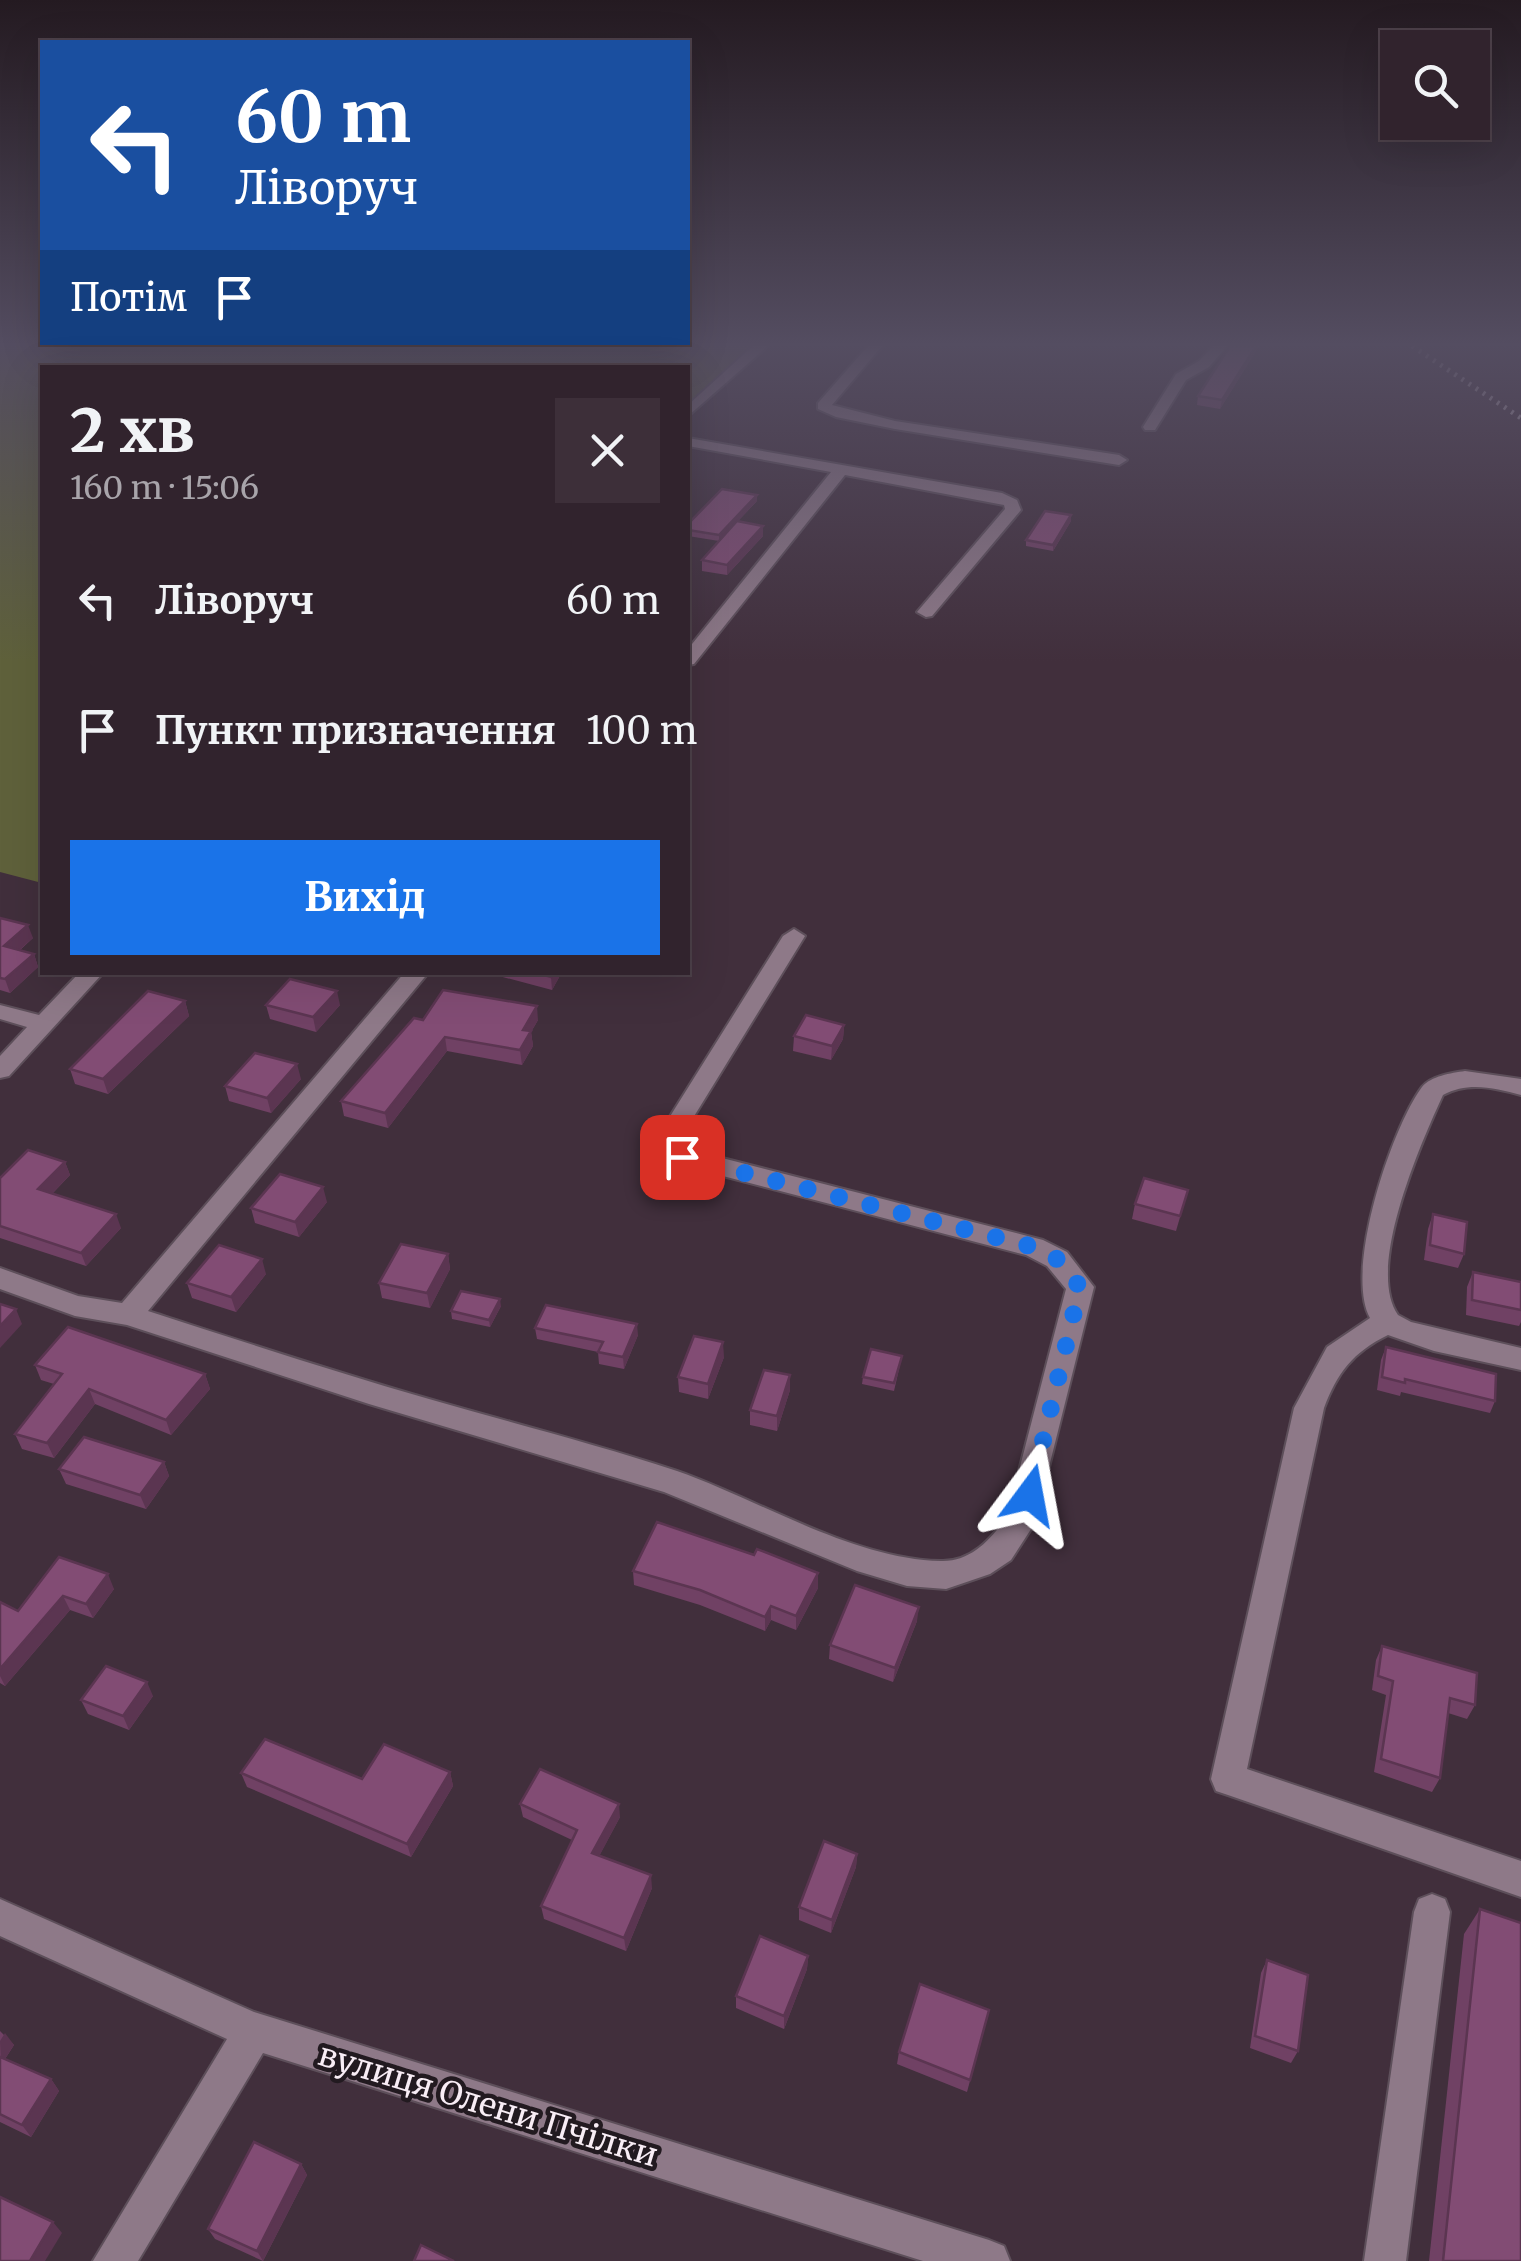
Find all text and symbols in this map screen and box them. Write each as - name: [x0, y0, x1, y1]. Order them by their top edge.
- map controls: [1380, 30, 1490, 140]
- button: search: [1380, 30, 1490, 140]
- text: 60 m: [235, 73, 411, 161]
- icon: left: [70, 80, 200, 210]
- text: Ліворуч: [235, 160, 418, 216]
- icon: arrive: [207, 270, 262, 325]
- text: Потім: [70, 274, 187, 321]
- text: 2 хв: [70, 393, 195, 468]
- button: close: [555, 398, 660, 503]
- text: 160 m · 15:06: [70, 468, 259, 508]
- icon: left: [70, 573, 125, 628]
- text: Ліворуч: [155, 577, 314, 624]
- text: 60 m: [566, 577, 660, 624]
- icon: arrive: [70, 703, 125, 758]
- text: Пункт призначення: [155, 707, 556, 754]
- text: 100 m: [586, 707, 698, 754]
- button: Вихід: [70, 840, 660, 955]
- pin: [640, 1115, 725, 1200]
- icon: arrive: [655, 1130, 710, 1185]
- position arrow: [978, 1443, 1082, 1547]
- street label: вулиця Олени Пчілки: [314, 2034, 662, 2176]

